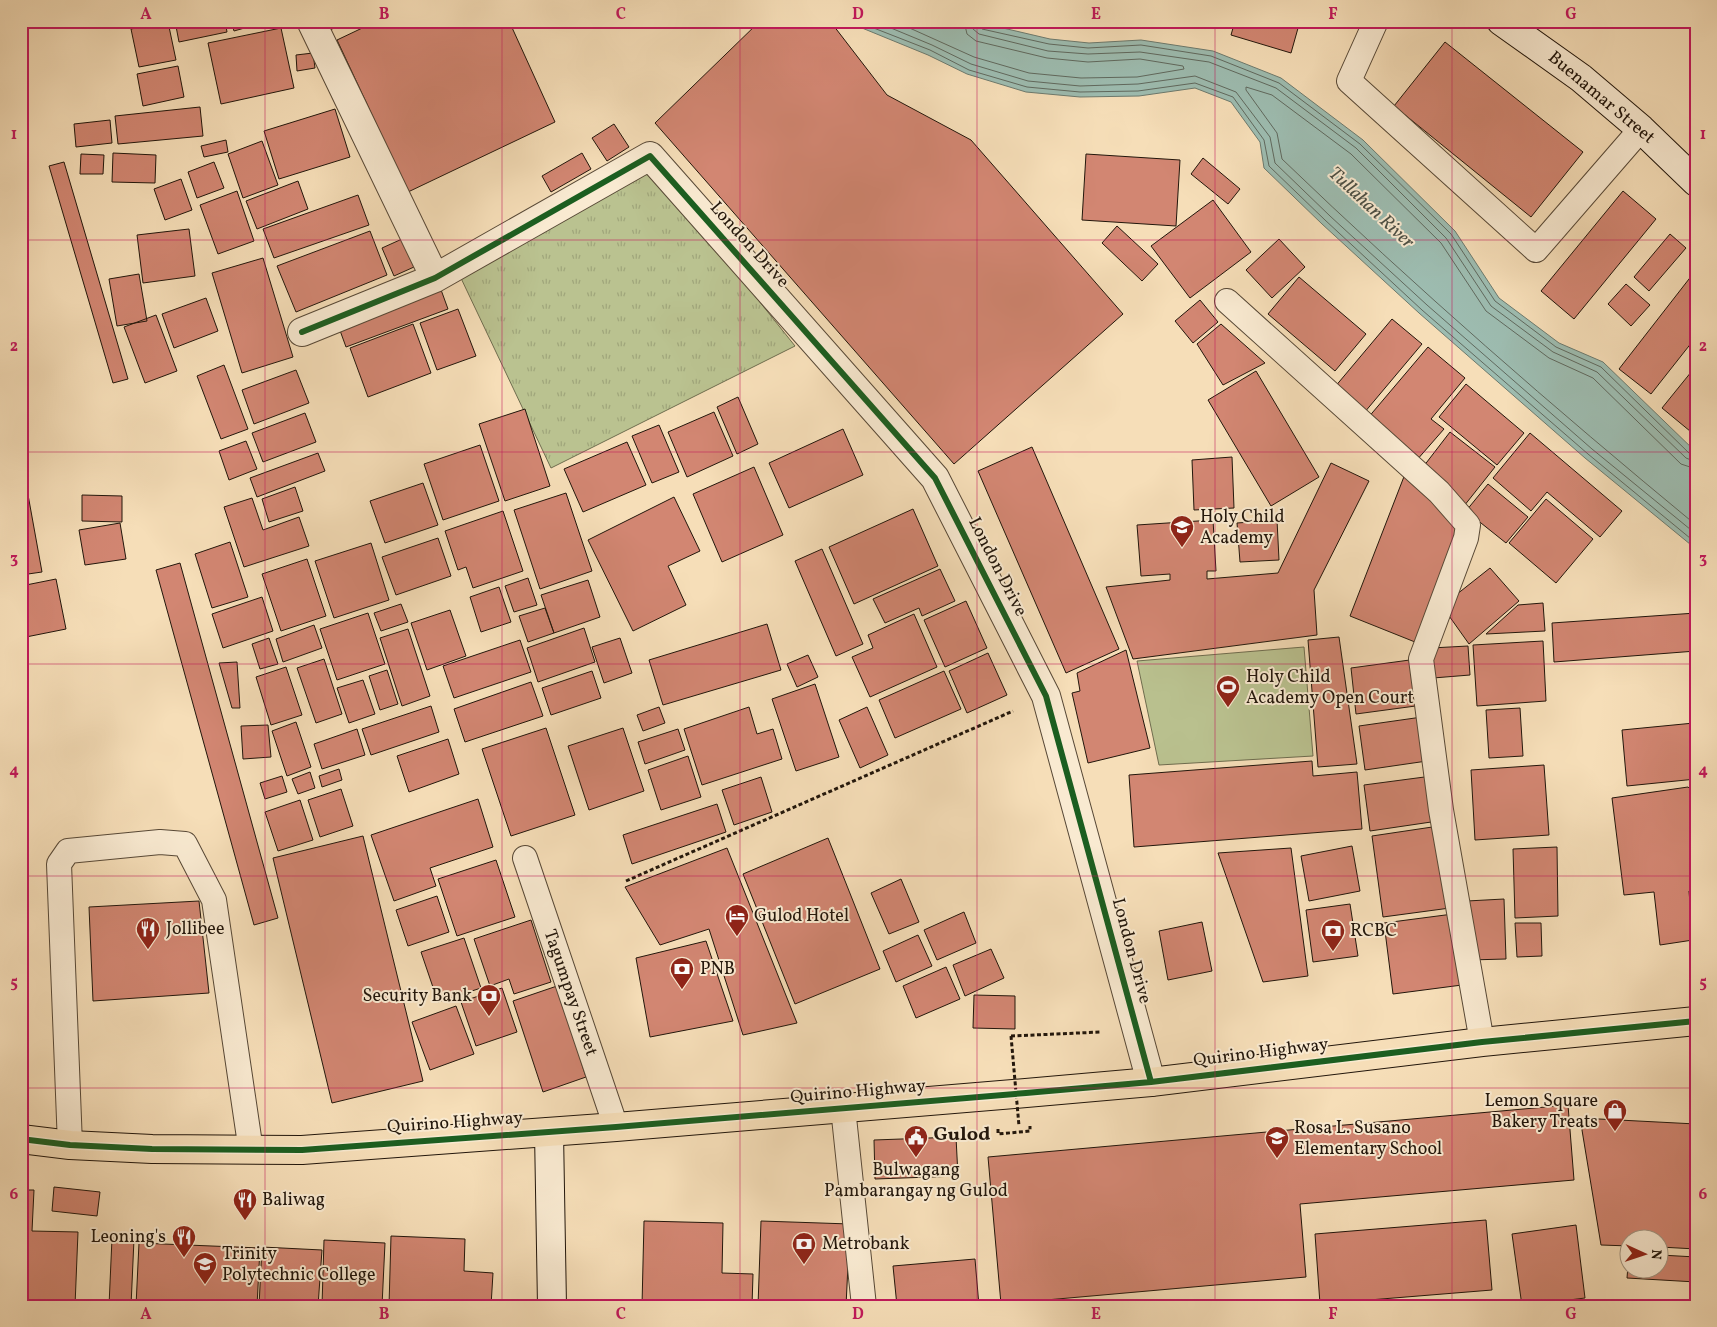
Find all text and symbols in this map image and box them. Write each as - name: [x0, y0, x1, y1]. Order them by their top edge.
- text: A: [140, 4, 152, 26]
- text: B: [379, 4, 390, 26]
- text: C: [616, 4, 626, 26]
- text: D: [852, 4, 864, 26]
- text: E: [1091, 4, 1101, 26]
- text: F: [1328, 4, 1338, 26]
- text: G: [1565, 4, 1577, 26]
- street label: Buenamar Street: [1542, 46, 1660, 150]
- text: 1: [11, 124, 17, 146]
- text: 1: [1700, 124, 1706, 146]
- water label: Tullahan River: [1322, 161, 1420, 255]
- street label: London Drive: [703, 196, 795, 294]
- text: 2: [10, 336, 18, 358]
- text: 2: [1699, 336, 1707, 358]
- place label: Holy Child Academy: [1200, 505, 1285, 551]
- street label: London Drive: [961, 513, 1033, 621]
- school or university icon: Holy Child Academy: [1169, 514, 1195, 548]
- text: 3: [10, 548, 18, 570]
- text: 3: [1699, 548, 1707, 570]
- place label: Holy Child Academy Open Court: [1246, 665, 1414, 711]
- sports icon: Holy Child Academy Open Court: [1215, 674, 1241, 708]
- text: 4: [9, 760, 19, 782]
- text: 4: [1698, 760, 1708, 782]
- street label: London Drive: [1105, 895, 1157, 1007]
- hotel icon: Gulod Hotel: [724, 903, 750, 937]
- place label: Gulod Hotel: [754, 904, 849, 929]
- restaurant icon: Jollibee: [135, 916, 161, 950]
- place label: Jollibee: [166, 917, 224, 942]
- bank icon: RCBC: [1320, 918, 1346, 952]
- place label: RCBC: [1350, 919, 1397, 944]
- street label: Tagumpay Street: [537, 926, 603, 1060]
- bank icon: PNB: [669, 956, 695, 990]
- place label: PNB: [700, 957, 735, 982]
- text: 5: [10, 972, 18, 994]
- text: 5: [1699, 972, 1707, 994]
- bank icon: Security Bank: [476, 983, 502, 1017]
- place label: Security Bank: [363, 984, 472, 1009]
- street label: Quirino Highway: [1192, 1032, 1330, 1074]
- street label: Quirino Highway: [789, 1074, 927, 1110]
- place label: Lemon Square Bakery Treats: [1485, 1089, 1598, 1135]
- shop icon: Lemon Square Bakery Treats: [1602, 1098, 1628, 1132]
- street label: Quirino Highway: [386, 1106, 524, 1140]
- place label: Rosa L. Susano Elementary School: [1294, 1116, 1442, 1162]
- district label: Gulod: [934, 1121, 990, 1149]
- public building icon: Bulwagang Pambarangay ng Gulod: [903, 1124, 929, 1158]
- school or university icon: Rosa L. Susano Elementary School: [1264, 1125, 1290, 1159]
- place label: Bulwagang Pambarangay ng Gulod: [824, 1158, 1008, 1204]
- text: 6: [10, 1184, 19, 1206]
- text: 6: [1699, 1184, 1708, 1206]
- restaurant icon: Baliwag: [232, 1187, 258, 1221]
- place label: Baliwag: [262, 1188, 325, 1213]
- restaurant icon: Leoning's: [171, 1224, 197, 1258]
- place label: Leoning's: [90, 1225, 166, 1250]
- north arrow: [1620, 1230, 1670, 1280]
- bank icon: Metrobank: [791, 1231, 817, 1265]
- place label: Metrobank: [822, 1232, 910, 1257]
- place label: Trinity Polytechnic College: [222, 1242, 376, 1288]
- text: N: [1646, 1249, 1665, 1260]
- school or university icon: Trinity Polytechnic College: [192, 1251, 218, 1285]
- text: A: [140, 1304, 152, 1326]
- text: B: [379, 1304, 390, 1326]
- text: C: [616, 1304, 626, 1326]
- text: D: [852, 1304, 864, 1326]
- text: E: [1091, 1304, 1101, 1326]
- text: F: [1328, 1304, 1338, 1326]
- text: G: [1565, 1304, 1577, 1326]

